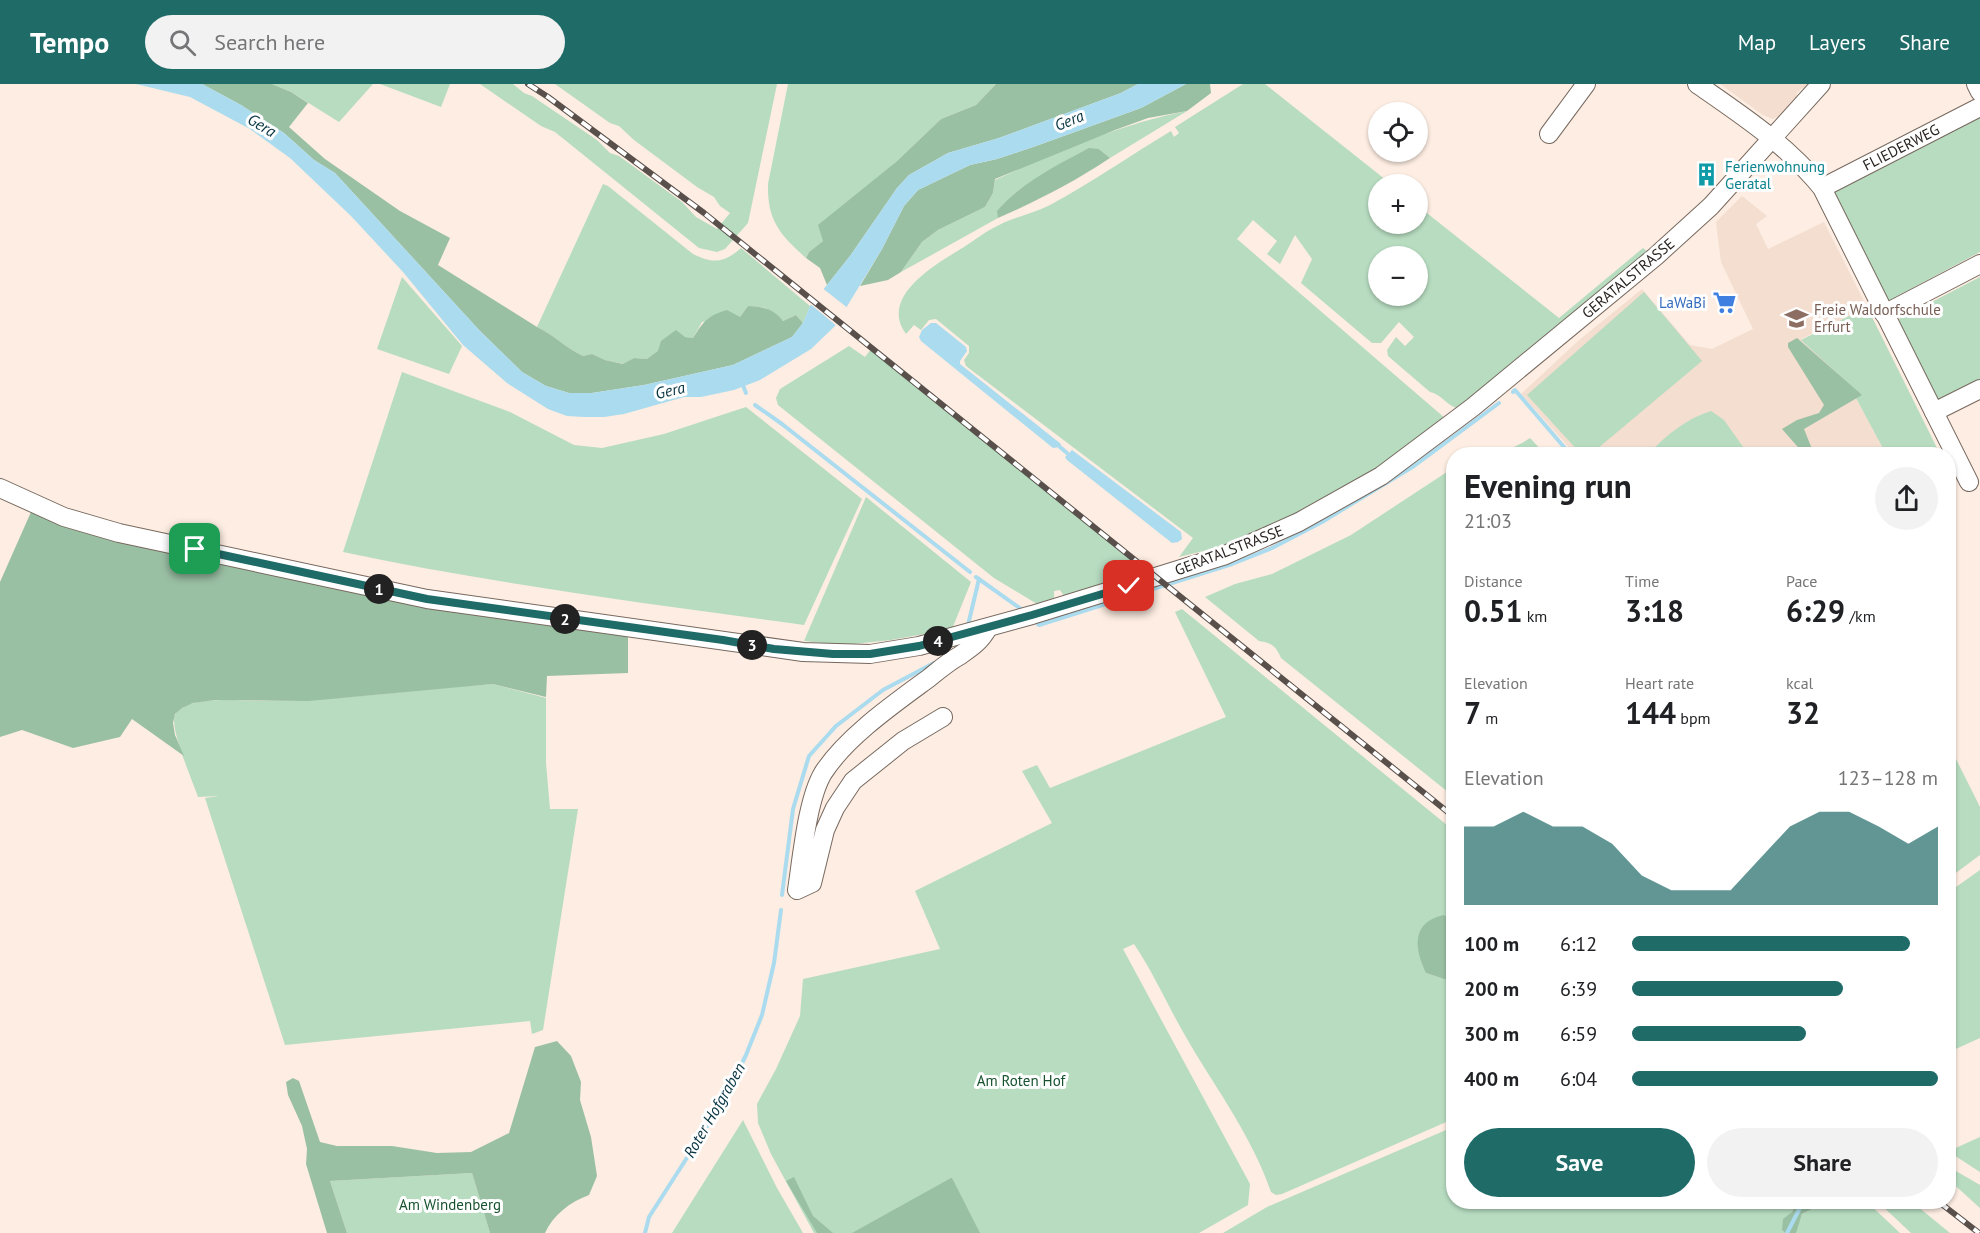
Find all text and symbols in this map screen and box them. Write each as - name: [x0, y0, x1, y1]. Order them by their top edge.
- search box: [145, 15, 565, 69]
- text: Tempo: [30, 24, 109, 61]
- icon: search: [166, 26, 199, 59]
- text: Search here: [214, 28, 325, 56]
- text: Map: [1738, 29, 1776, 56]
- text: Layers: [1809, 29, 1866, 56]
- text: Share: [1899, 29, 1950, 56]
- map controls: [1368, 102, 1428, 306]
- button: locate: [1368, 102, 1428, 162]
- water label: Gera: [1051, 105, 1087, 135]
- water label: Gera: [244, 109, 280, 141]
- street label: FLIEDERWEG: [1859, 120, 1943, 174]
- place label: Ferienwohnung Geratal: [1725, 157, 1825, 193]
- building icon: Ferienwohnung Geratal: [1694, 162, 1720, 188]
- button: +: [1368, 174, 1428, 234]
- street label: GERATALSTRASSE: [1578, 234, 1678, 322]
- button: −: [1368, 246, 1428, 306]
- supermarket icon: LaWaBi: [1711, 289, 1737, 315]
- place label: LaWaBi: [1659, 293, 1706, 312]
- place label: Freie Waldorfschule Erfurt: [1814, 300, 1941, 336]
- school or university icon: Freie Waldorfschule Erfurt: [1783, 305, 1809, 331]
- water label: Gera: [653, 377, 687, 403]
- text: Evening run: [1464, 464, 1632, 507]
- button: share: [1875, 467, 1938, 530]
- text: 21:03: [1464, 508, 1512, 534]
- street label: GERATALSTRASSE: [1172, 521, 1286, 579]
- pin: [169, 523, 220, 574]
- icon: arrive: [178, 532, 211, 565]
- pin: [1103, 560, 1154, 611]
- icon: check: [1112, 569, 1145, 602]
- text: Distance: [1464, 571, 1523, 591]
- text: Time: [1625, 571, 1659, 591]
- text: Pace: [1786, 571, 1817, 591]
- pin: 1: [364, 574, 394, 604]
- text: 1: [374, 579, 384, 599]
- text: 0.51: [1464, 591, 1522, 630]
- text: 3:18: [1625, 591, 1684, 630]
- text: 6:29: [1786, 591, 1845, 630]
- pin: 2: [550, 604, 580, 634]
- text: km: [1522, 606, 1547, 626]
- text: /km: [1845, 606, 1876, 626]
- text: 2: [560, 609, 570, 629]
- pin: 4: [923, 626, 953, 656]
- pin: 3: [737, 630, 767, 660]
- text: 4: [933, 631, 943, 651]
- text: 3: [747, 635, 757, 655]
- text: Elevation: [1464, 673, 1528, 693]
- text: Heart rate: [1625, 673, 1694, 693]
- text: kcal: [1786, 673, 1813, 693]
- text: 7: [1464, 693, 1481, 732]
- text: 144: [1625, 693, 1676, 732]
- text: 32: [1786, 693, 1820, 732]
- text: m: [1481, 708, 1498, 728]
- text: bpm: [1676, 708, 1711, 728]
- text: Elevation: [1464, 765, 1544, 791]
- text: 123–128 m: [1838, 765, 1938, 791]
- text: 100 m: [1464, 931, 1519, 957]
- text: 6:12: [1560, 931, 1597, 957]
- text: 200 m: [1464, 976, 1519, 1002]
- text: 6:39: [1560, 976, 1597, 1002]
- text: 300 m: [1464, 1021, 1519, 1047]
- text: 6:59: [1560, 1021, 1597, 1047]
- water label: Roter Hofgraben: [679, 1059, 749, 1161]
- text: 400 m: [1464, 1066, 1519, 1092]
- text: 6:04: [1560, 1066, 1597, 1092]
- park label: Am Roten Hof: [977, 1071, 1067, 1090]
- button: Save: [1464, 1128, 1695, 1197]
- button: Share: [1707, 1128, 1938, 1197]
- park label: Am Windenberg: [399, 1195, 501, 1214]

